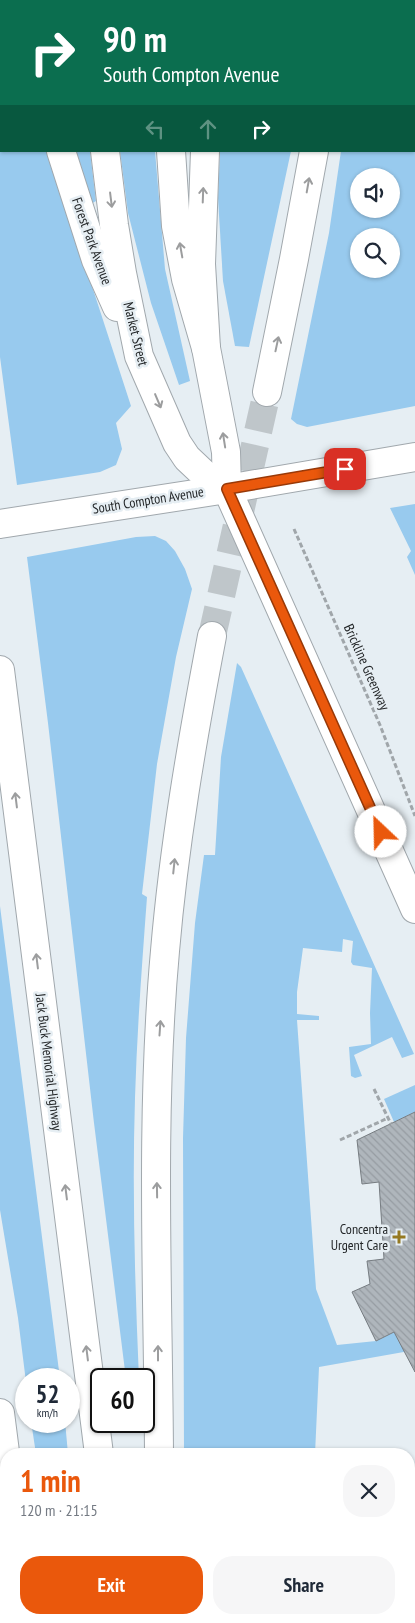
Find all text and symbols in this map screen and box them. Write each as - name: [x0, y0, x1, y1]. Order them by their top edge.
- text: 90 m: [103, 16, 167, 62]
- icon: right: [20, 20, 85, 85]
- text: South Compton Avenue: [103, 60, 279, 88]
- icon: left: [141, 115, 169, 143]
- icon: ahead: [194, 115, 222, 143]
- icon: right: [247, 115, 275, 143]
- map controls: [350, 168, 400, 278]
- button: sound: [350, 168, 400, 218]
- one-way arrow: [303, 177, 313, 193]
- one-way arrow: [198, 187, 207, 203]
- one-way arrow: [106, 191, 116, 207]
- street label: Forest Park Avenue: [68, 195, 116, 287]
- button: search: [350, 228, 400, 278]
- one-way arrow: [175, 243, 185, 259]
- street label: Market Street: [119, 300, 153, 368]
- one-way arrow: [273, 337, 282, 353]
- one-way arrow: [154, 393, 164, 408]
- one-way arrow: [219, 433, 229, 449]
- pin: [324, 448, 366, 490]
- icon: arrive: [331, 455, 359, 483]
- street label: South Compton Avenue: [91, 482, 205, 518]
- street label: Brickline Greenway: [340, 621, 394, 714]
- one-way arrow: [11, 792, 21, 808]
- position arrow: [354, 805, 406, 857]
- one-way arrow: [169, 858, 179, 874]
- one-way arrow: [31, 954, 41, 970]
- street label: Jack Buck Memorial Highway: [32, 991, 66, 1132]
- one-way arrow: [155, 1020, 165, 1036]
- one-way arrow: [152, 1182, 162, 1198]
- one-way arrow: [61, 1184, 71, 1200]
- place label: Concentra Urgent Care: [331, 1220, 388, 1254]
- marker: Concentra Urgent Care: [392, 1230, 406, 1244]
- one-way arrow: [153, 1345, 163, 1361]
- one-way arrow: [82, 1346, 92, 1362]
- speed limit sign: 60: [90, 1368, 155, 1433]
- text: 52: [36, 1378, 59, 1410]
- text: km/h: [37, 1405, 58, 1420]
- text: 1 min: [20, 1461, 81, 1500]
- button: close: [343, 1465, 395, 1517]
- text: 120 m · 21:15: [20, 1500, 98, 1520]
- button: Exit: [20, 1556, 203, 1614]
- button: Share: [213, 1556, 395, 1614]

